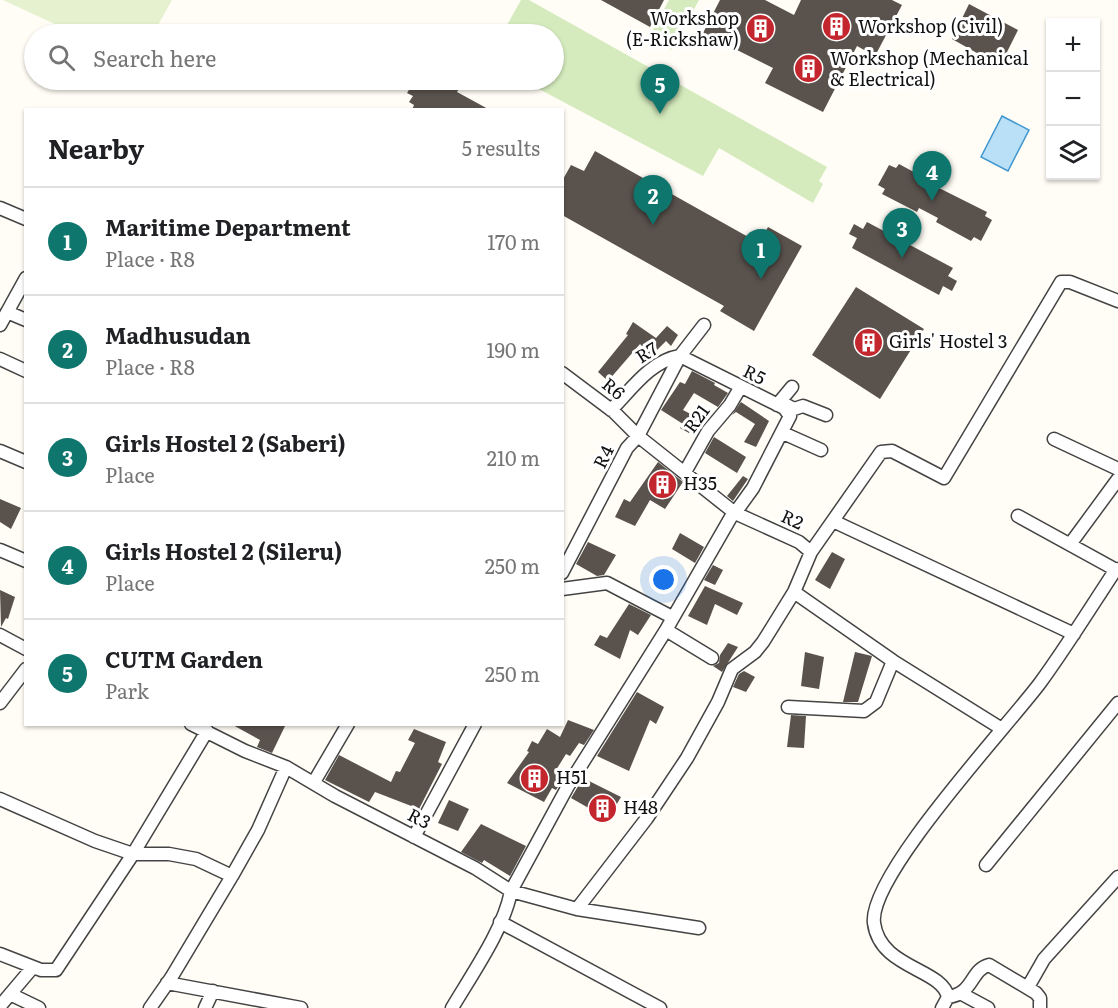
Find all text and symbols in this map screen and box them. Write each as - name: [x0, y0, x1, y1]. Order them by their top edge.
- place label: Workshop (E-Rickshaw): [626, 4, 739, 52]
- building icon: Workshop (Civil): [821, 11, 853, 43]
- place label: Workshop (Civil): [858, 12, 1003, 39]
- building icon: Workshop (E-Rickshaw): [744, 13, 776, 45]
- map controls: [1046, 18, 1100, 180]
- button: +: [1046, 18, 1100, 72]
- search box: [24, 24, 564, 90]
- icon: search: [45, 41, 78, 74]
- text: Search here: [93, 41, 216, 74]
- place label: Workshop (Mechanical & Electrical): [830, 44, 1028, 92]
- building icon: Workshop (Mechanical & Electrical): [793, 53, 825, 85]
- pin: 5: [640, 64, 680, 114]
- button: −: [1046, 72, 1100, 126]
- button: layers: [1046, 126, 1100, 180]
- text: Nearby: [48, 128, 144, 167]
- text: 5 results: [462, 132, 540, 162]
- pin: 4: [912, 152, 952, 201]
- pin: 2: [634, 176, 672, 225]
- pin: 3: [882, 208, 922, 258]
- text: Maritime Department: [105, 210, 351, 243]
- text: 1: [63, 226, 72, 256]
- text: 170 m: [487, 226, 540, 256]
- pin: 1: [742, 230, 780, 279]
- text: Place · R8: [105, 243, 195, 273]
- text: Madhusudan: [105, 318, 251, 351]
- building icon: Girls' Hostel 3: [852, 326, 884, 358]
- place label: Girls' Hostel 3: [889, 327, 1007, 354]
- text: 2: [62, 334, 73, 364]
- text: 190 m: [486, 334, 540, 364]
- street label: R7: [630, 334, 663, 369]
- text: Place · R8: [105, 351, 195, 381]
- street label: R5: [739, 357, 771, 391]
- street label: R6: [597, 370, 632, 406]
- street label: R21: [676, 398, 715, 438]
- text: Girls Hostel 2 (Saberi): [105, 426, 346, 459]
- street label: R4: [585, 440, 620, 473]
- text: 3: [62, 442, 73, 472]
- text: 210 m: [487, 442, 540, 472]
- text: Place: [105, 459, 155, 489]
- building icon: H35: [646, 468, 678, 500]
- place label: H35: [683, 469, 717, 496]
- street label: R2: [777, 502, 808, 536]
- text: Girls Hostel 2 (Sileru): [105, 534, 342, 567]
- text: 4: [61, 550, 74, 580]
- text: 250 m: [485, 550, 540, 580]
- your location: [649, 565, 678, 594]
- text: Place: [105, 567, 155, 597]
- text: CUTM Garden: [105, 642, 263, 675]
- text: 5: [62, 658, 73, 688]
- text: 250 m: [485, 658, 540, 688]
- text: Park: [105, 675, 149, 705]
- building icon: H51: [519, 762, 551, 794]
- place label: H51: [556, 763, 588, 790]
- building icon: H48: [586, 792, 618, 824]
- place label: H48: [623, 793, 658, 820]
- street label: R3: [403, 800, 436, 835]

